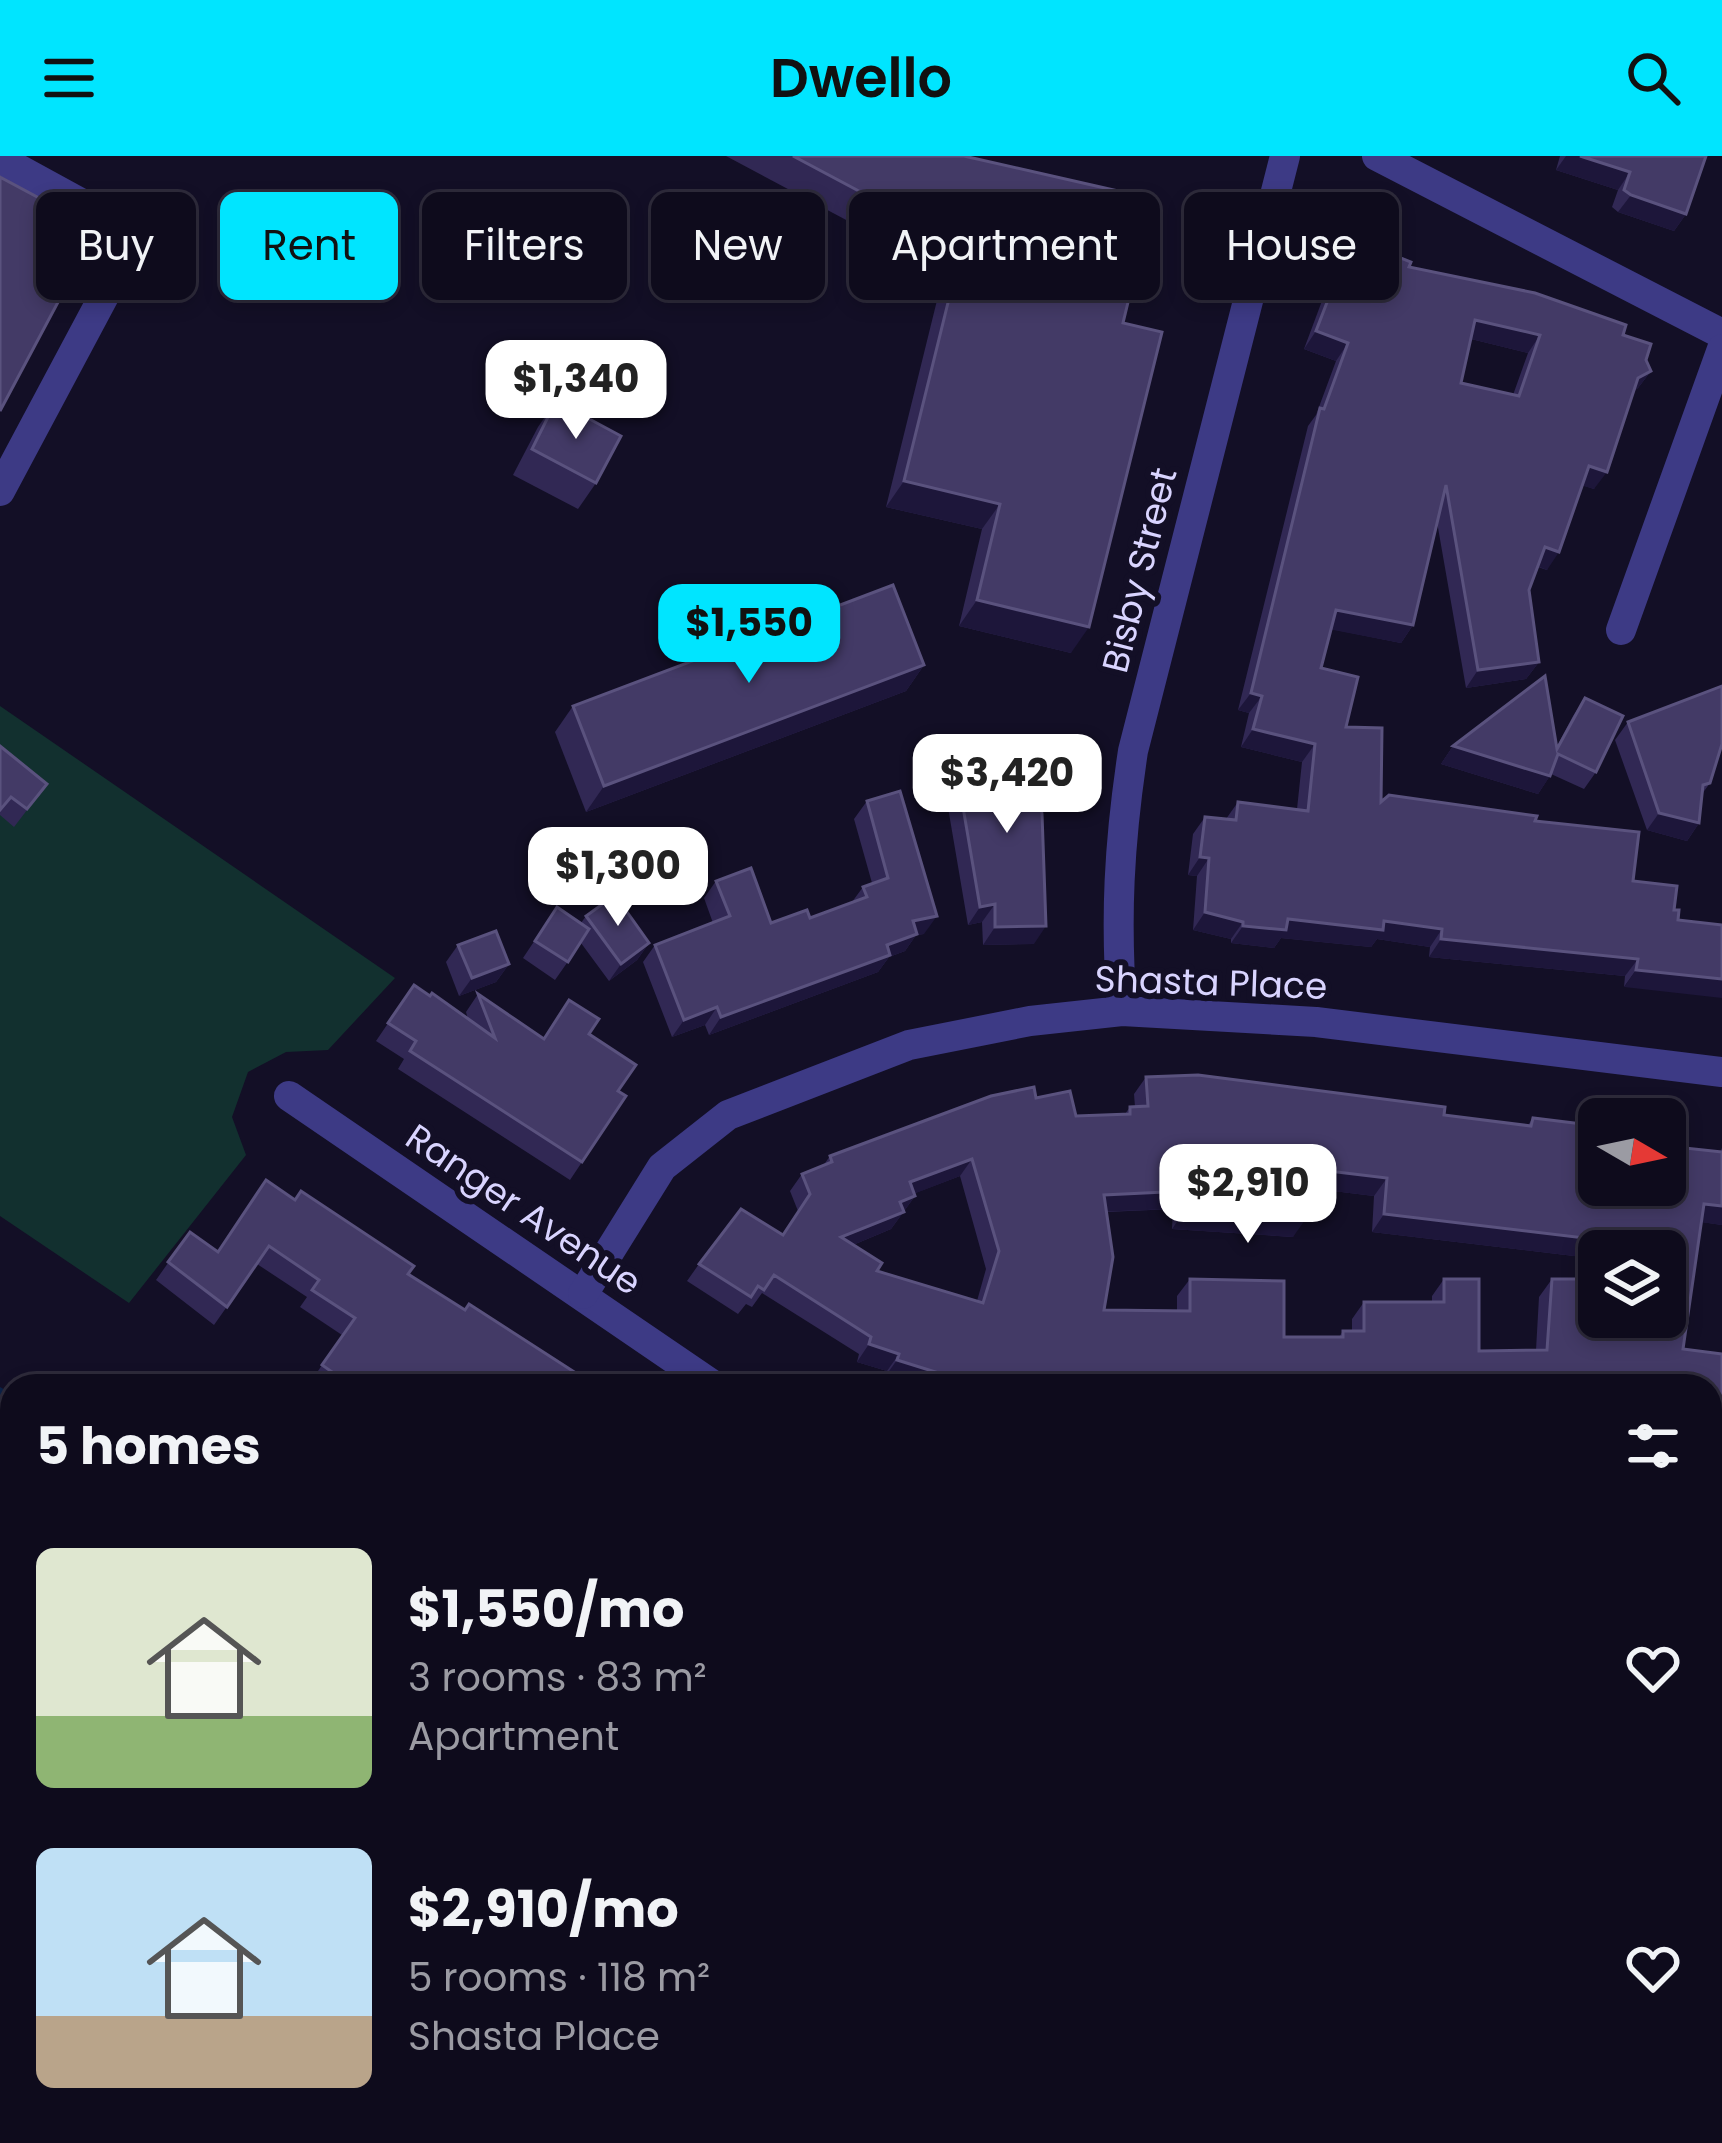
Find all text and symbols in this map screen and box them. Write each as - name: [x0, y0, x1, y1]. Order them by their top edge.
- text: Dwello: [770, 40, 952, 116]
- icon: menu: [36, 45, 102, 111]
- icon: search: [1620, 45, 1686, 111]
- chip: Buy: [36, 192, 196, 300]
- chip: Rent: [220, 192, 398, 300]
- chip: Filters: [422, 192, 627, 300]
- chip: New: [651, 192, 825, 300]
- chip: Apartment: [849, 192, 1160, 300]
- chip: House: [1184, 192, 1399, 300]
- pin: $1,340: [478, 340, 674, 442]
- text: $1,340: [513, 351, 639, 406]
- street label: Bisby Street: [1089, 462, 1190, 678]
- pin: $1,550: [651, 584, 847, 686]
- text: $1,550: [685, 595, 813, 650]
- pin: $3,420: [909, 734, 1105, 836]
- text: $3,420: [940, 745, 1074, 800]
- pin: $1,300: [520, 827, 716, 929]
- text: $1,300: [555, 838, 681, 893]
- street label: Shasta Place: [1094, 953, 1328, 1012]
- north arrow: [1578, 1098, 1686, 1206]
- map controls: [1578, 1098, 1686, 1338]
- street label: Ranger Avenue: [396, 1112, 652, 1307]
- pin: $2,910: [1150, 1144, 1346, 1246]
- text: $2,910: [1186, 1155, 1310, 1210]
- button: layers: [1578, 1230, 1686, 1338]
- text: 5 homes: [36, 1410, 261, 1482]
- icon: filters: [1620, 1413, 1686, 1479]
- text: $1,550/mo: [408, 1573, 685, 1645]
- icon: home: [132, 1596, 276, 1740]
- icon: heart: [1620, 1635, 1686, 1701]
- text: 3 rooms · 83 m²: [408, 1650, 707, 1705]
- text: Apartment: [408, 1709, 619, 1764]
- text: $2,910/mo: [408, 1873, 679, 1945]
- icon: home: [132, 1896, 276, 2040]
- icon: heart: [1620, 1935, 1686, 2001]
- text: 5 rooms · 118 m²: [408, 1950, 710, 2005]
- text: Shasta Place: [408, 2009, 660, 2064]

